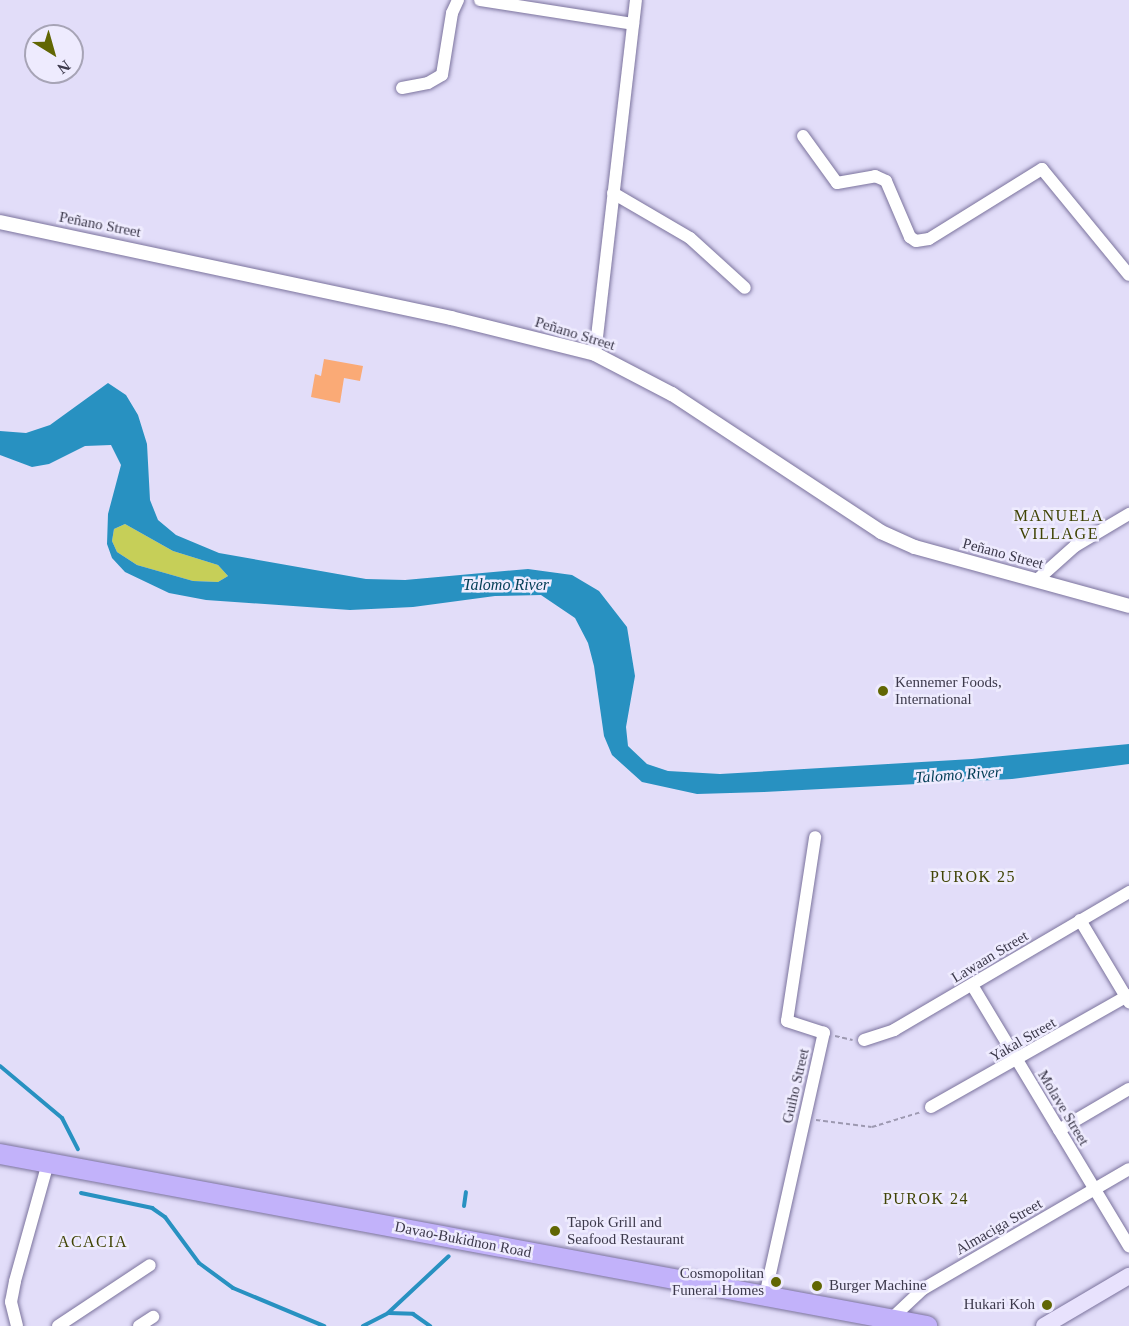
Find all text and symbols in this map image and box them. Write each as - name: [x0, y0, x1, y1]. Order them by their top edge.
- north arrow: [24, 24, 84, 84]
- text: N: [54, 57, 74, 77]
- street label: Peñano Street: [58, 208, 142, 242]
- street label: Peñano Street: [533, 313, 617, 355]
- district label: MANUELA VILLAGE: [1014, 506, 1104, 544]
- street label: Peñano Street: [961, 535, 1045, 573]
- water label: Talomo River: [463, 575, 549, 595]
- place label: Kennemer Foods, International: [895, 673, 1002, 708]
- marker: Kennemer Foods, International: [876, 684, 890, 698]
- water label: Talomo River: [914, 762, 1002, 788]
- district label: PUROK 25: [930, 867, 1016, 887]
- street label: Lawaan Street: [948, 927, 1032, 987]
- street label: Yakal Street: [987, 1014, 1059, 1066]
- street label: Guiho Street: [779, 1047, 813, 1125]
- street label: Molave Street: [1034, 1067, 1092, 1149]
- district label: PUROK 24: [883, 1189, 969, 1209]
- street label: Almaciga Street: [952, 1195, 1046, 1259]
- place label: Tapok Grill and Seafood Restaurant: [567, 1213, 684, 1248]
- street label: Davao-Bukidnon Road: [393, 1218, 533, 1262]
- marker: Tapok Grill and Seafood Restaurant: [548, 1224, 562, 1238]
- district label: ACACIA: [58, 1232, 128, 1252]
- place label: Cosmopolitan Funeral Homes: [672, 1264, 764, 1299]
- marker: Cosmopolitan Funeral Homes: [769, 1275, 783, 1289]
- place label: Burger Machine: [829, 1277, 927, 1295]
- marker: Burger Machine: [810, 1279, 824, 1293]
- place label: Hukari Koh: [964, 1296, 1035, 1314]
- marker: Hukari Koh: [1040, 1298, 1054, 1312]

